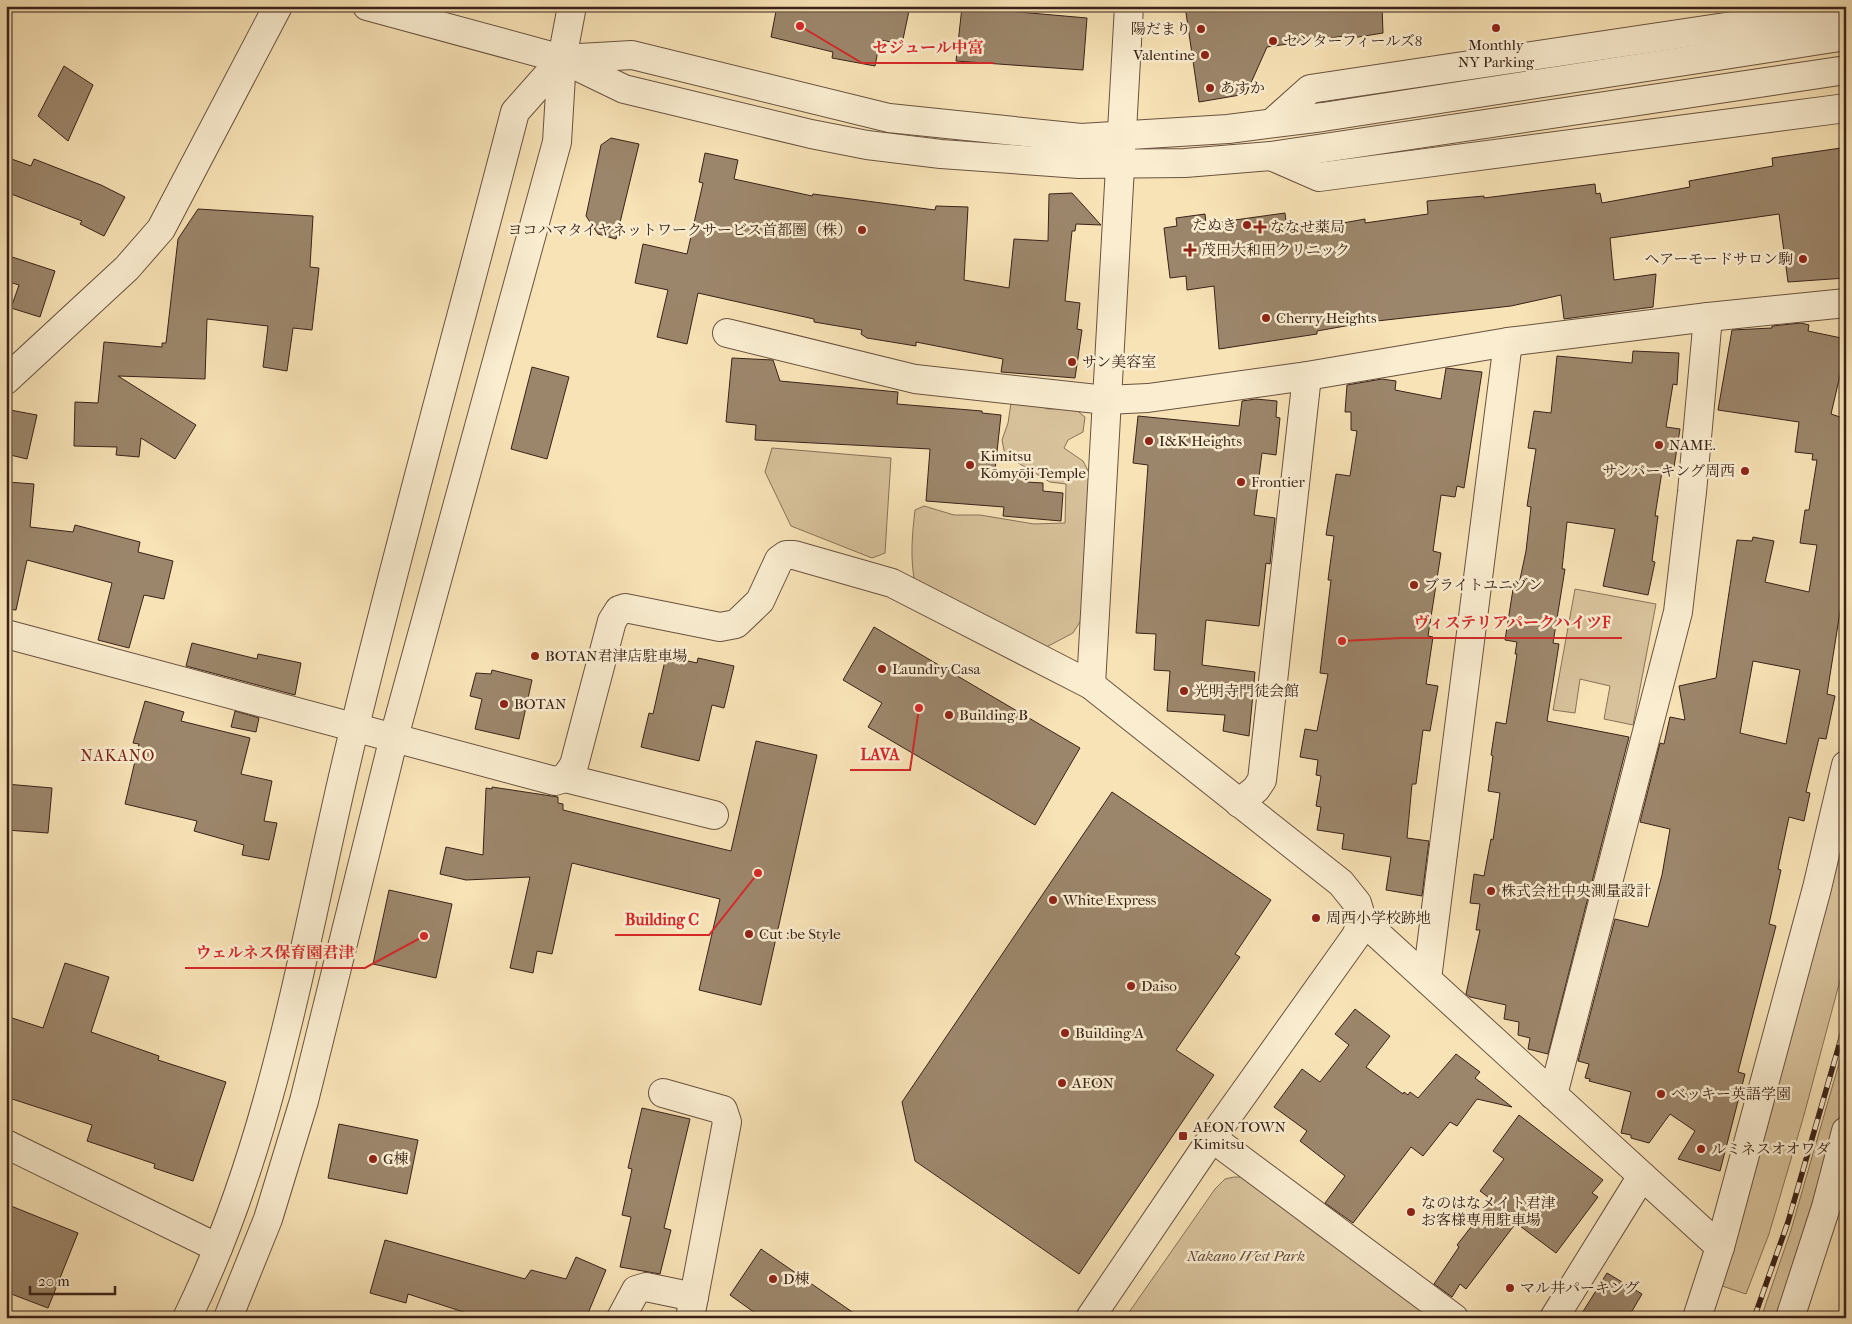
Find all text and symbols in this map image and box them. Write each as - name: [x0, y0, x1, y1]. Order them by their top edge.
- place label: 陽だまり: [1131, 20, 1191, 38]
- marker: Monthly NY Parking: [1490, 22, 1502, 34]
- marker: 陽だまり: [1195, 23, 1207, 35]
- callout: セジュール中富: [862, 32, 994, 63]
- place label: センターフィールズ8: [1283, 32, 1422, 50]
- marker: センターフィールズ8: [1267, 35, 1279, 47]
- place label: Monthly NY Parking: [1458, 36, 1535, 71]
- text: セジュール中富: [872, 38, 984, 57]
- place label: Valentine: [1132, 46, 1196, 64]
- marker: Valentine: [1199, 49, 1211, 61]
- place label: あすか: [1220, 79, 1265, 97]
- marker: あすか: [1204, 82, 1216, 94]
- place label: たぬき: [1192, 216, 1237, 234]
- place label: ななせ薬局: [1270, 218, 1345, 236]
- marker: たぬき: [1241, 219, 1253, 231]
- place label: ヨコハマタイヤネットワークサービス首都圏（株）: [508, 221, 852, 239]
- marker: ななせ薬局: [1254, 221, 1266, 233]
- marker: ヨコハマタイヤネットワークサービス首都圏（株）: [856, 224, 868, 236]
- place label: 茂田大和田クリニック: [1201, 241, 1350, 259]
- marker: 茂田大和田クリニック: [1183, 243, 1197, 257]
- place label: ヘアーモードサロン駒: [1644, 250, 1793, 268]
- marker: ヘアーモードサロン駒: [1797, 253, 1809, 265]
- place label: Cherry Heights: [1276, 309, 1377, 327]
- marker: Cherry Heights: [1260, 312, 1272, 324]
- place label: サン美容室: [1082, 353, 1156, 371]
- marker: サン美容室: [1066, 356, 1078, 368]
- place label: I&K Heights: [1159, 432, 1242, 450]
- marker: I&K Heights: [1143, 435, 1155, 447]
- place label: NAME.: [1669, 436, 1716, 454]
- marker: NAME.: [1653, 439, 1665, 451]
- place label: Kimitsu Kōmyōji Temple: [980, 447, 1086, 482]
- marker: Kimitsu Kōmyōji Temple: [964, 459, 976, 471]
- place label: サンパーキング周西: [1602, 462, 1735, 480]
- marker: サンパーキング周西: [1739, 465, 1751, 477]
- place label: Frontier: [1251, 473, 1306, 491]
- marker: Frontier: [1235, 476, 1247, 488]
- place label: ブライトユニゾン: [1424, 576, 1543, 594]
- marker: ブライトユニゾン: [1408, 579, 1420, 591]
- callout: ヴィステリアパークハイツF: [1401, 607, 1622, 638]
- text: ヴィステリアパークハイツF: [1413, 613, 1611, 632]
- place label: BOTAN君津店駐車場: [545, 647, 687, 665]
- marker: BOTAN君津店駐車場: [529, 650, 541, 662]
- place label: Laundry Casa: [892, 660, 981, 678]
- marker: Laundry Casa: [876, 663, 888, 675]
- place label: 光明寺門徒会館: [1194, 682, 1299, 700]
- marker: 光明寺門徒会館: [1178, 685, 1190, 697]
- place label: BOTAN: [514, 695, 567, 713]
- marker: BOTAN: [498, 698, 510, 710]
- place label: Building B: [959, 706, 1028, 724]
- marker: Building B: [943, 709, 955, 721]
- callout: LAVA: [850, 739, 910, 770]
- text: LAVA: [860, 745, 900, 764]
- district label: NAKANO: [81, 746, 155, 765]
- place label: 株式会社中央測量設計: [1501, 882, 1651, 900]
- marker: 株式会社中央測量設計: [1485, 885, 1497, 897]
- place label: White Express: [1062, 891, 1157, 909]
- marker: White Express: [1047, 894, 1059, 906]
- callout: Building C: [615, 904, 709, 935]
- place label: 周西小学校跡地: [1326, 909, 1431, 927]
- text: Building C: [625, 910, 699, 930]
- marker: 周西小学校跡地: [1310, 912, 1322, 924]
- place label: Cut :be Style: [759, 925, 841, 943]
- marker: Cut :be Style: [743, 928, 755, 940]
- callout: ウェルネス保育園君津: [185, 937, 365, 968]
- text: ウェルネス保育園君津: [196, 943, 354, 962]
- place label: Daiso: [1141, 977, 1177, 995]
- marker: Daiso: [1125, 980, 1137, 992]
- place label: Building A: [1075, 1024, 1144, 1042]
- marker: Building A: [1059, 1027, 1071, 1039]
- place label: AEON: [1071, 1074, 1115, 1092]
- marker: AEON: [1056, 1077, 1068, 1089]
- place label: ベッキー英語学園: [1671, 1085, 1791, 1103]
- marker: ベッキー英語学園: [1655, 1088, 1667, 1100]
- place label: AEON TOWN Kimitsu: [1192, 1118, 1286, 1153]
- marker: AEON TOWN Kimitsu: [1177, 1130, 1189, 1142]
- place label: ルミネスオオワダ: [1711, 1140, 1830, 1158]
- marker: ルミネスオオワダ: [1695, 1143, 1707, 1155]
- place label: G棟: [383, 1150, 409, 1168]
- marker: G棟: [367, 1153, 379, 1165]
- place label: なのはなメイト君津 お客様専用駐車場: [1421, 1194, 1556, 1229]
- marker: なのはなメイト君津 お客様専用駐車場: [1405, 1206, 1417, 1218]
- park label: Nakano West Park: [1186, 1247, 1305, 1265]
- scale bar: [30, 1264, 115, 1296]
- place label: D棟: [783, 1270, 809, 1288]
- text: 20 m: [38, 1272, 70, 1290]
- marker: D棟: [767, 1273, 779, 1285]
- place label: マル井パーキング: [1520, 1279, 1640, 1297]
- marker: マル井パーキング: [1504, 1282, 1516, 1294]

